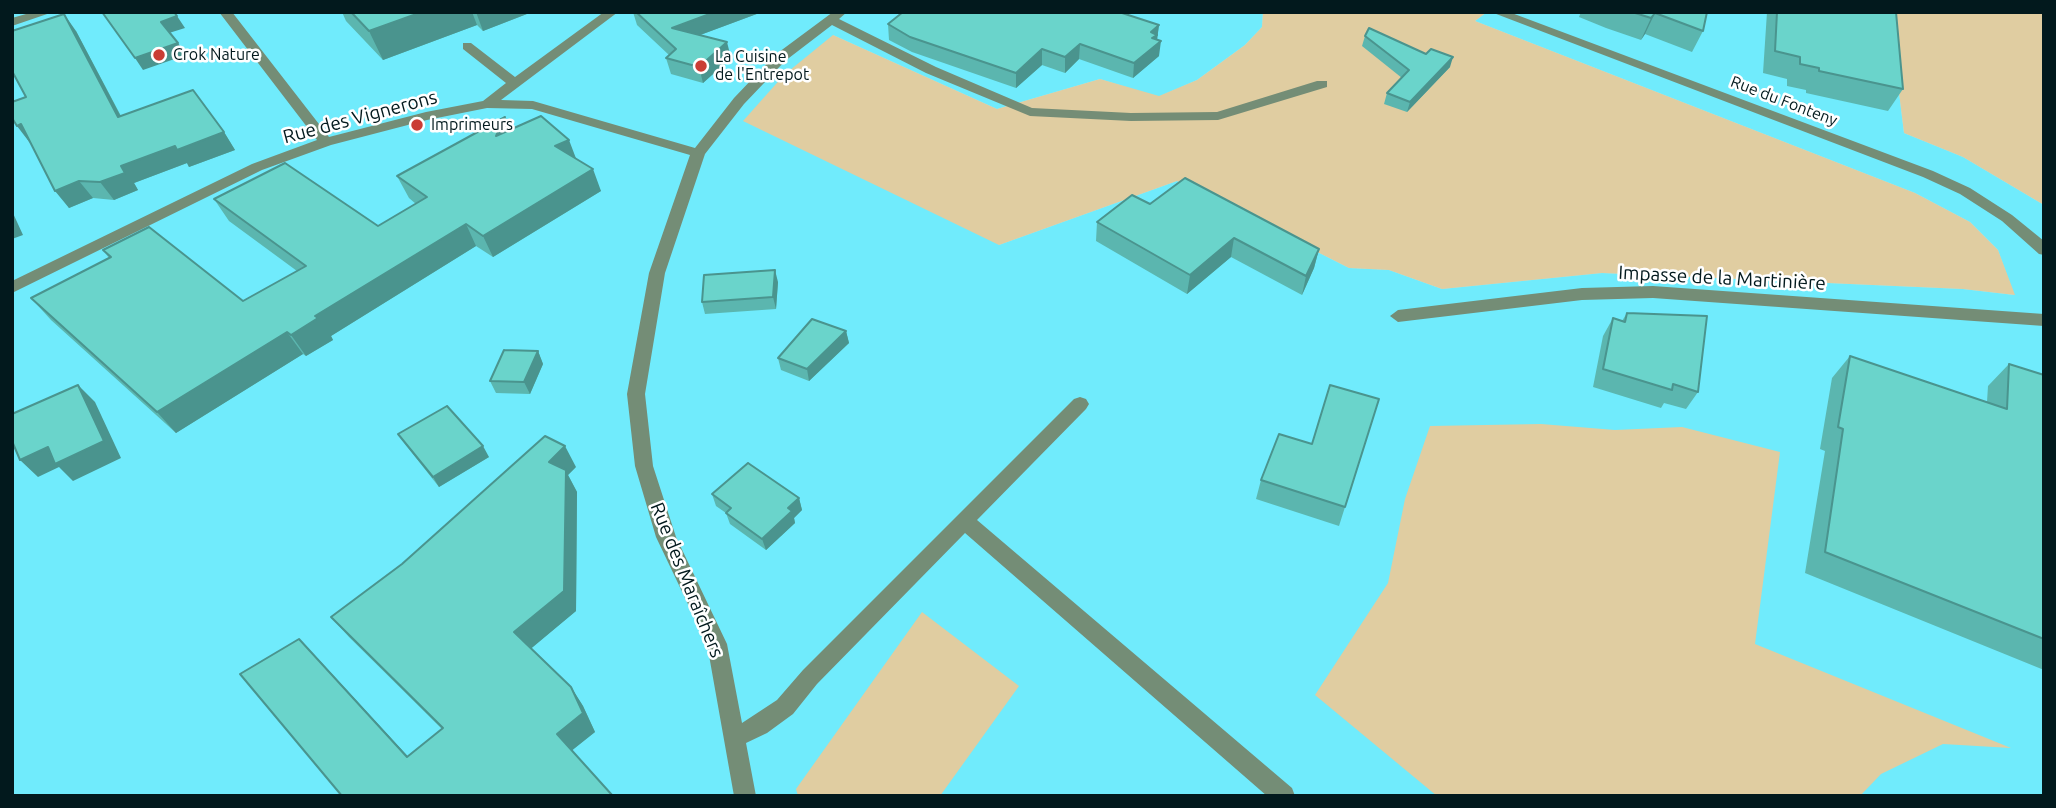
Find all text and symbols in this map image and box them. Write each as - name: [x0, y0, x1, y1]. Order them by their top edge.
- place label: Crok Nature: [173, 45, 260, 65]
- marker: Crok Nature: [151, 47, 167, 63]
- place label: La Cuisine de l'Entrepot: [715, 47, 809, 85]
- marker: La Cuisine de l'Entrepot: [693, 58, 709, 74]
- street label: Rue du Fonteny: [1728, 72, 1840, 130]
- street label: Rue des Vignerons: [280, 85, 440, 149]
- place label: Imprimeurs: [431, 115, 513, 135]
- marker: Imprimeurs: [409, 117, 425, 133]
- street label: Impasse de la Martinière: [1618, 261, 1826, 295]
- street label: Rue des Maraîchers: [645, 499, 729, 661]

